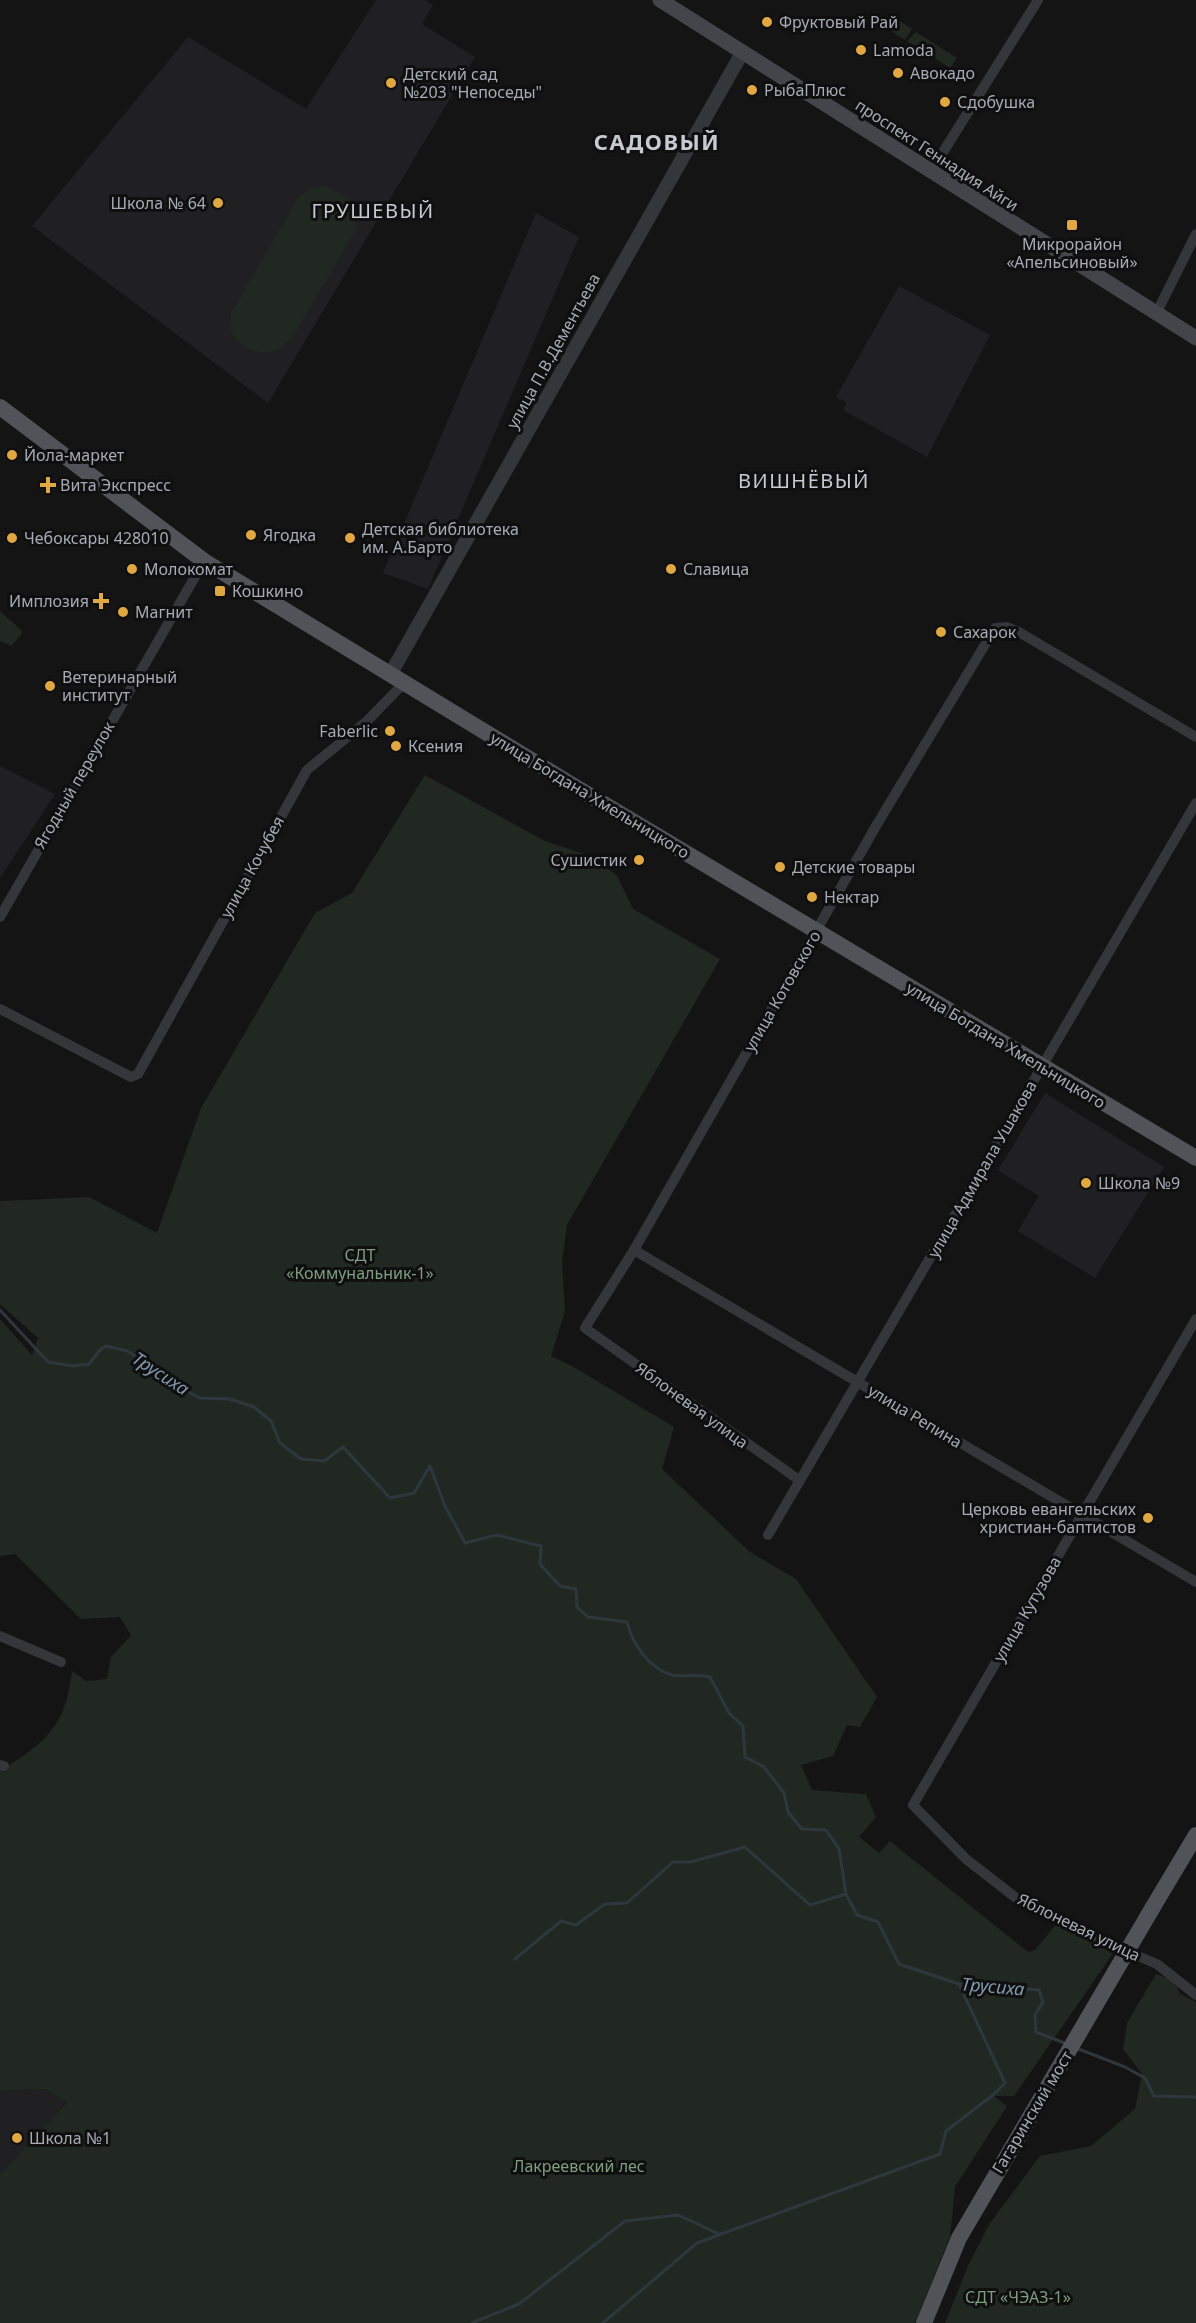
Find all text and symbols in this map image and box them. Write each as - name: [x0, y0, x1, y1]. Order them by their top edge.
- place label: Фруктовый Рай: [779, 11, 898, 33]
- marker: Фруктовый Рай: [760, 15, 774, 29]
- place label: Lamoda: [873, 39, 934, 61]
- marker: Lamoda: [854, 43, 868, 57]
- place label: Авокадо: [910, 62, 975, 84]
- place label: Детский сад №203 "Непоседы": [403, 63, 542, 103]
- marker: Авокадо: [891, 66, 905, 80]
- marker: Детский сад №203 "Непоседы": [384, 76, 398, 90]
- place label: РыбаПлюс: [764, 79, 846, 101]
- marker: РыбаПлюс: [745, 83, 759, 97]
- place label: Сдобушка: [957, 91, 1035, 113]
- street label: проспект Геннадия Айги: [851, 94, 1023, 216]
- marker: Сдобушка: [938, 95, 952, 109]
- district label: САДОВЫЙ: [594, 126, 720, 156]
- place label: Школа № 64: [111, 192, 206, 214]
- marker: Школа № 64: [211, 196, 225, 210]
- district label: ГРУШЕВЫЙ: [311, 197, 435, 224]
- marker: Микрорайон «Апельсиновый»: [1065, 218, 1079, 232]
- place label: Микрорайон «Апельсиновый»: [1006, 233, 1138, 273]
- street label: улица П.В.Дементьева: [501, 269, 605, 433]
- place label: Йола-маркет: [24, 444, 125, 466]
- marker: Йола-маркет: [5, 448, 19, 462]
- district label: ВИШНЁВЫЙ: [738, 467, 870, 494]
- place label: Вита Экспресс: [60, 474, 171, 496]
- marker: Вита Экспресс: [41, 478, 55, 492]
- place label: Детская библиотека им. А.Барто: [362, 518, 519, 558]
- place label: Ягодка: [263, 524, 316, 546]
- place label: Чебоксары 428010: [24, 527, 169, 549]
- marker: Ягодка: [244, 528, 258, 542]
- marker: Чебоксары 428010: [5, 531, 19, 545]
- marker: Детская библиотека им. А.Барто: [343, 531, 357, 545]
- place label: Молокомат: [144, 558, 234, 580]
- place label: Славица: [683, 558, 749, 580]
- marker: Молокомат: [125, 562, 139, 576]
- marker: Славица: [664, 562, 678, 576]
- place label: Кошкино: [232, 580, 303, 602]
- marker: Кошкино: [213, 584, 227, 598]
- place label: Имплозия: [9, 590, 89, 612]
- marker: Имплозия: [94, 594, 108, 608]
- place label: Магнит: [135, 601, 193, 623]
- marker: Магнит: [116, 605, 130, 619]
- place label: Сахарок: [953, 621, 1017, 643]
- marker: Сахарок: [934, 625, 948, 639]
- place label: Ветеринарный институт: [62, 666, 177, 706]
- marker: Ветеринарный институт: [43, 679, 57, 693]
- street label: Ягодный переулок: [29, 717, 120, 853]
- place label: Faberlic: [319, 720, 378, 742]
- marker: Faberlic: [383, 724, 397, 738]
- street label: улица Богдана Хмельницкого: [486, 727, 694, 863]
- place label: Ксения: [408, 735, 463, 757]
- marker: Ксения: [389, 739, 403, 753]
- street label: улица Кочубея: [215, 812, 289, 922]
- place label: Сушистик: [551, 849, 627, 871]
- marker: Сушистик: [632, 853, 646, 867]
- place label: Детские товары: [792, 856, 915, 878]
- marker: Детские товары: [773, 860, 787, 874]
- place label: Нектар: [824, 886, 879, 908]
- marker: Нектар: [805, 890, 819, 904]
- street label: улица Котовского: [738, 926, 826, 1056]
- street label: улица Богдана Хмельницкого: [902, 977, 1110, 1113]
- street label: улица Адмирала Ушакова: [922, 1076, 1042, 1262]
- place label: Школа №9: [1098, 1172, 1180, 1194]
- marker: Школа №9: [1079, 1176, 1093, 1190]
- park label: СДТ «Коммунальник-1»: [286, 1244, 434, 1284]
- water label: Трусиха: [128, 1346, 194, 1400]
- street label: Яблоневая улица: [631, 1357, 753, 1453]
- street label: улица Репина: [864, 1379, 966, 1453]
- place label: Церковь евангельских христиан-баптистов: [961, 1498, 1137, 1538]
- marker: Церковь евангельских христиан-баптистов: [1141, 1511, 1155, 1525]
- street label: улица Кутузова: [988, 1552, 1066, 1666]
- street label: Яблоневая улица: [1014, 1888, 1144, 1966]
- water label: Трусиха: [960, 1971, 1026, 2001]
- street label: Гагаринский мост: [987, 2046, 1078, 2177]
- place label: Школа №1: [29, 2127, 111, 2149]
- marker: Школа №1: [10, 2131, 24, 2145]
- park label: Лакреевский лес: [513, 2155, 645, 2177]
- park label: СДТ «ЧЭАЗ-1»: [965, 2286, 1071, 2308]

